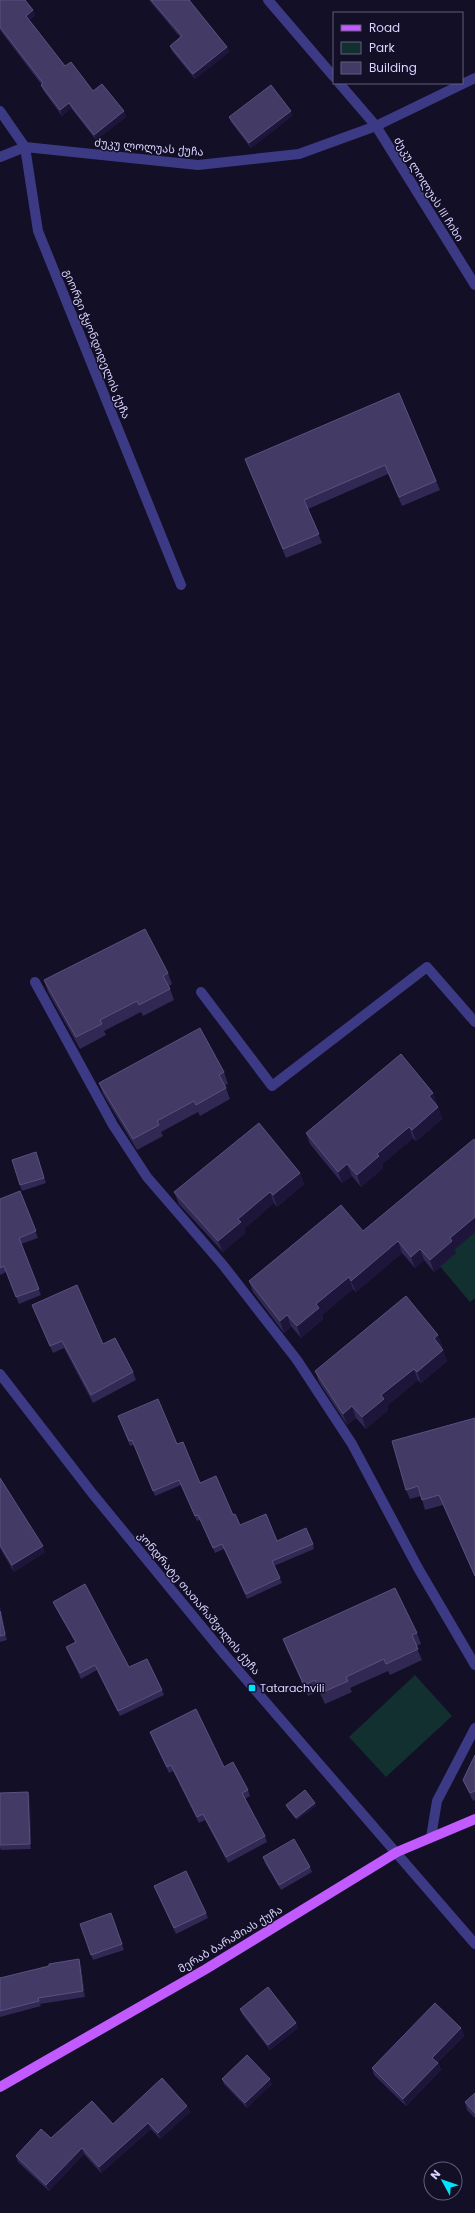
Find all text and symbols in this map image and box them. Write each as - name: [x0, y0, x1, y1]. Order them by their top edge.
- legend: [333, 12, 463, 84]
- text: Road: [369, 19, 400, 36]
- text: Park: [369, 39, 396, 56]
- text: Building: [369, 59, 417, 76]
- street label: ძუკუ ლოლუას ქუჩა: [94, 134, 204, 160]
- street label: ძუკუ ლოლუას III ჩიხი: [390, 134, 468, 244]
- street label: გიორგი ჭყონდიდელის ქუჩა: [60, 267, 134, 421]
- street label: კონდრატე თათარაშვილის ქუჩა: [134, 1528, 264, 1678]
- place label: Tatarachvili: [260, 1680, 325, 1696]
- marker: Tatarachvili: [247, 1683, 257, 1693]
- street label: მერაბ ბარამიას ქუჩა: [175, 1901, 285, 1977]
- north arrow: [423, 2161, 463, 2201]
- text: N: [427, 2166, 444, 2183]

